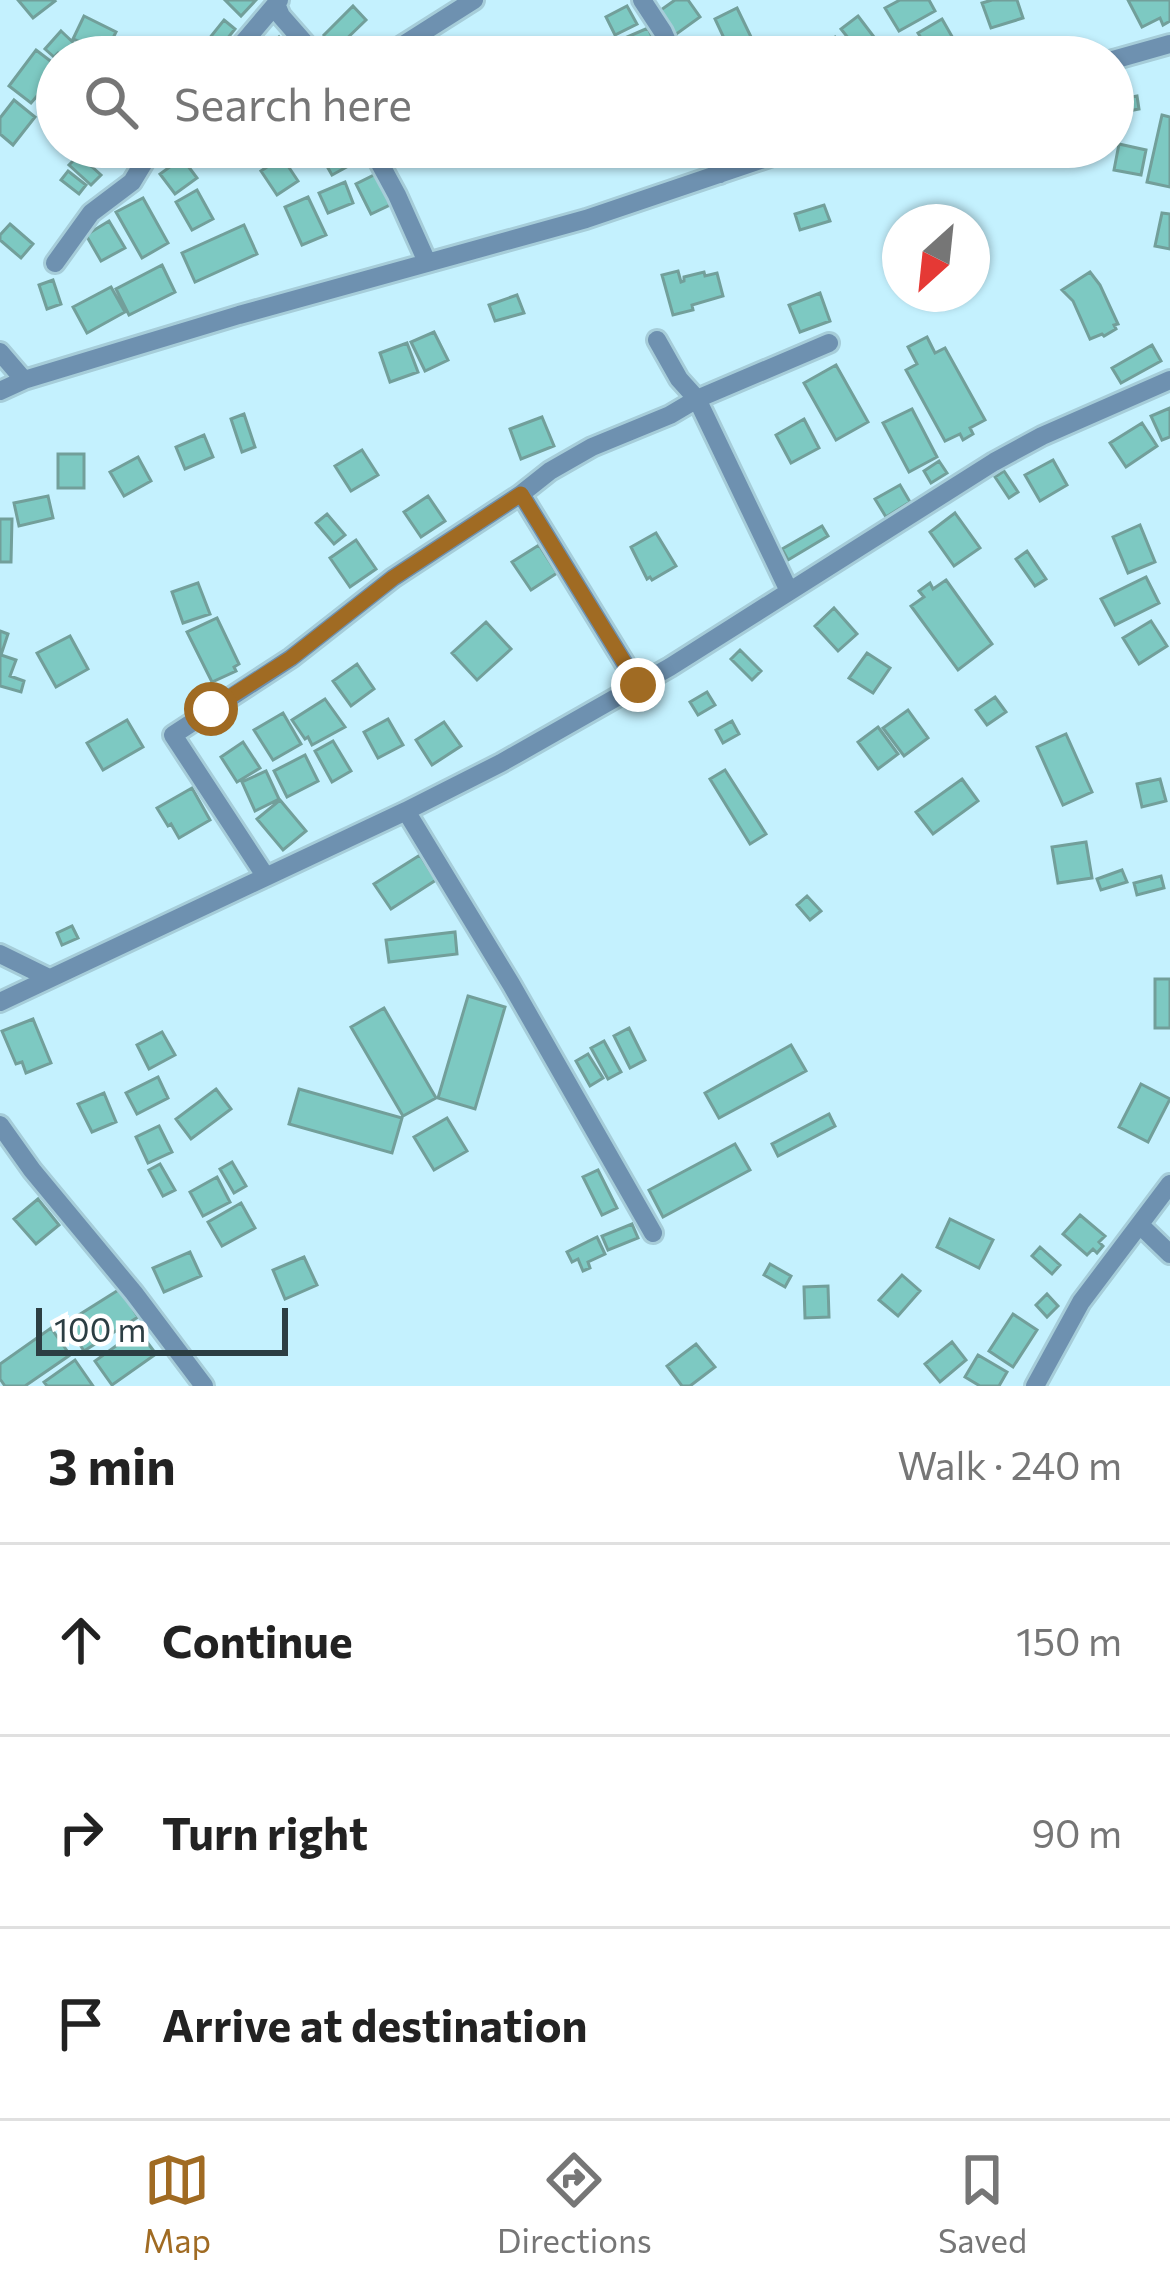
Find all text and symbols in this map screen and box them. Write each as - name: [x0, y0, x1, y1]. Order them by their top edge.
- search box: [36, 36, 1134, 168]
- icon: search: [78, 69, 144, 135]
- text: Search here: [174, 75, 412, 130]
- north arrow: [882, 204, 990, 312]
- route end: [611, 658, 665, 712]
- route start: [184, 682, 238, 736]
- scale bar: [36, 1302, 288, 1355]
- text: 100 m: [54, 1308, 146, 1349]
- text: 3 min: [48, 1433, 176, 1496]
- text: Walk · 240 m: [897, 1440, 1122, 1488]
- icon: ahead: [48, 1607, 114, 1673]
- text: Continue: [162, 1612, 353, 1667]
- text: 150 m: [1016, 1616, 1122, 1664]
- icon: right: [48, 1799, 114, 1865]
- text: Turn right: [162, 1804, 368, 1859]
- text: 90 m: [1031, 1808, 1122, 1856]
- icon: arrive: [48, 1991, 114, 2057]
- text: Arrive at destination: [162, 1996, 588, 2051]
- tab: Map: [143, 2147, 211, 2260]
- tab: Directions: [497, 2147, 652, 2260]
- tab: Saved: [938, 2147, 1027, 2260]

